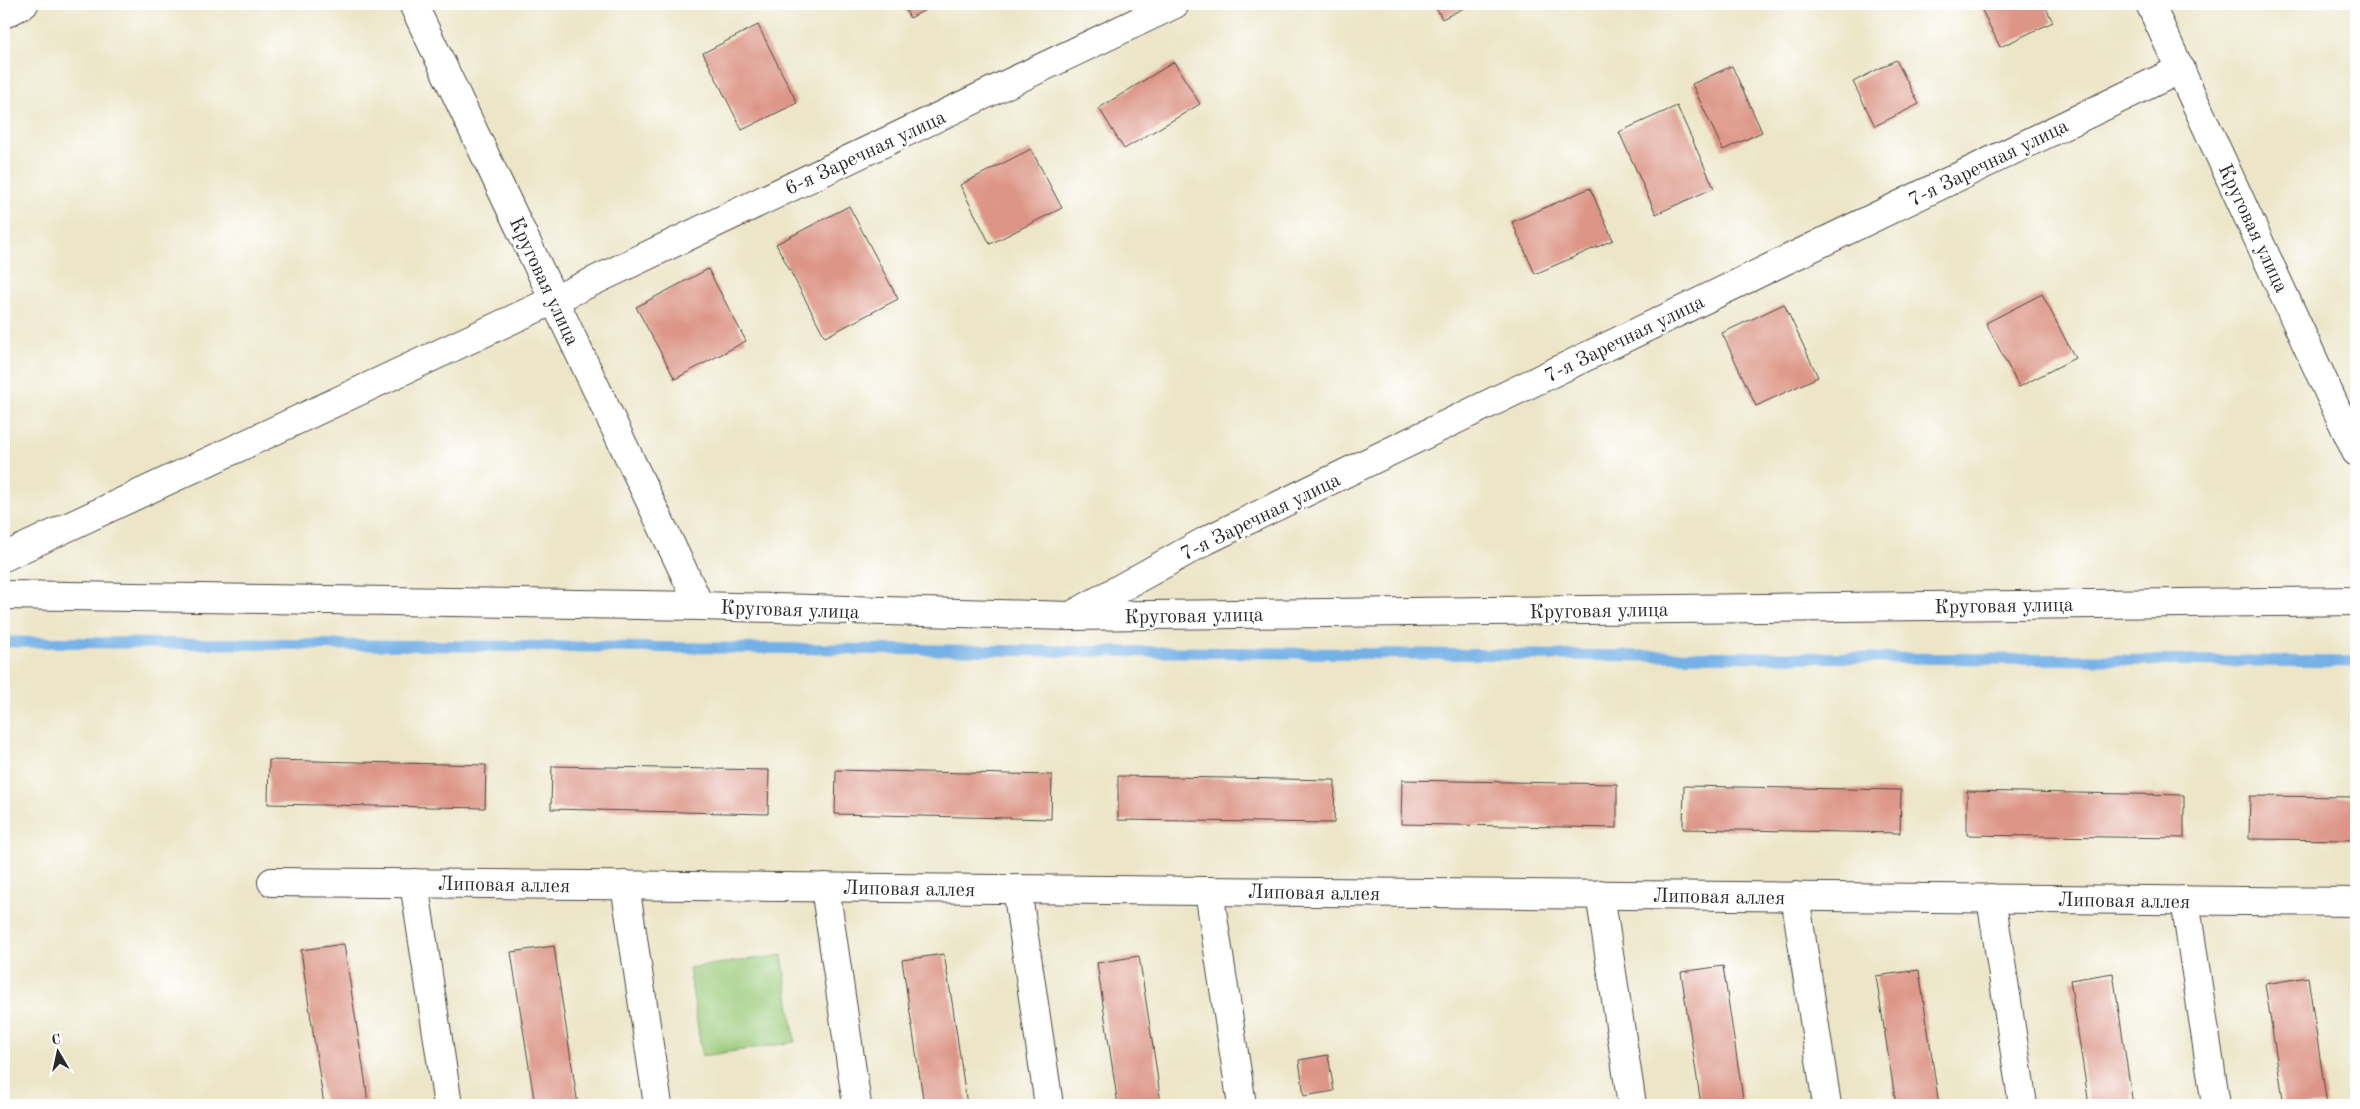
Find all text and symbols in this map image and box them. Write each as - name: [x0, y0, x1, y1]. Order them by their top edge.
- street label: 6-я Заречная улица: [782, 108, 949, 200]
- street label: 7-я Заречная улица: [1906, 116, 2072, 211]
- street label: Круговая улица: [2214, 162, 2291, 296]
- street label: Круговая улица: [505, 215, 582, 349]
- street label: 7-я Заречная улица: [1542, 292, 1708, 387]
- street label: 7-я Заречная улица: [1178, 470, 1344, 565]
- street label: Круговая улица: [1934, 596, 2074, 618]
- street label: Круговая улица: [720, 599, 860, 623]
- street label: Круговая улица: [1529, 601, 1669, 623]
- street label: Круговая улица: [1124, 606, 1264, 628]
- street label: Липовая аллея: [438, 875, 570, 897]
- street label: Липовая аллея: [843, 879, 975, 901]
- street label: Липовая аллея: [1248, 883, 1380, 905]
- street label: Липовая аллея: [1653, 887, 1785, 909]
- street label: Липовая аллея: [2058, 891, 2190, 913]
- north arrow: [32, 1026, 82, 1076]
- text: С: [50, 1033, 62, 1048]

